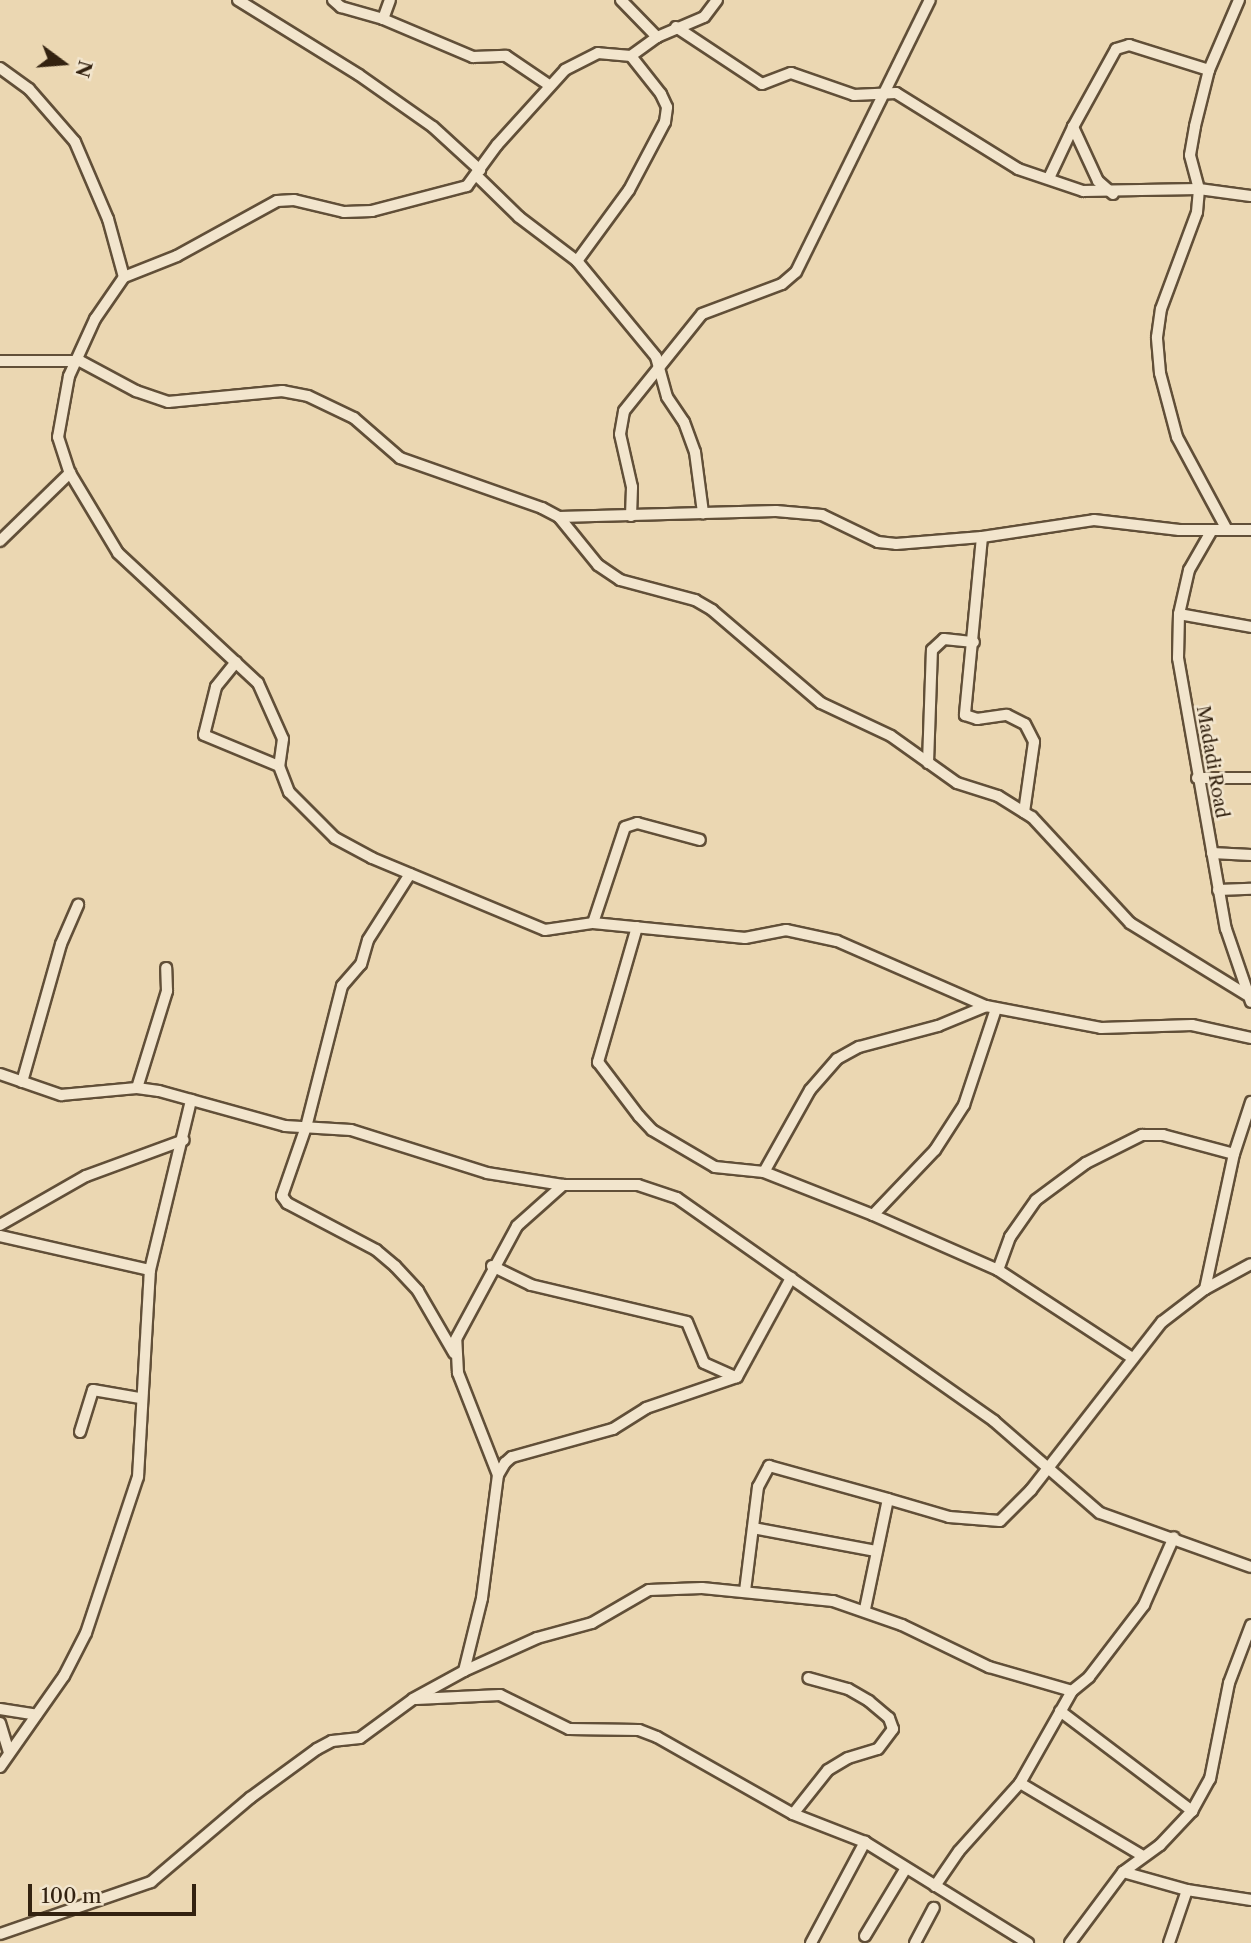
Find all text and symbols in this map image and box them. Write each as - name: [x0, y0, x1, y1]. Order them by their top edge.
- north arrow: [28, 28, 98, 98]
- text: N: [70, 58, 97, 80]
- street label: Madadi Road: [1191, 704, 1233, 820]
- scale bar: [32, 1870, 200, 1914]
- text: 100 m: [41, 1883, 102, 1908]

